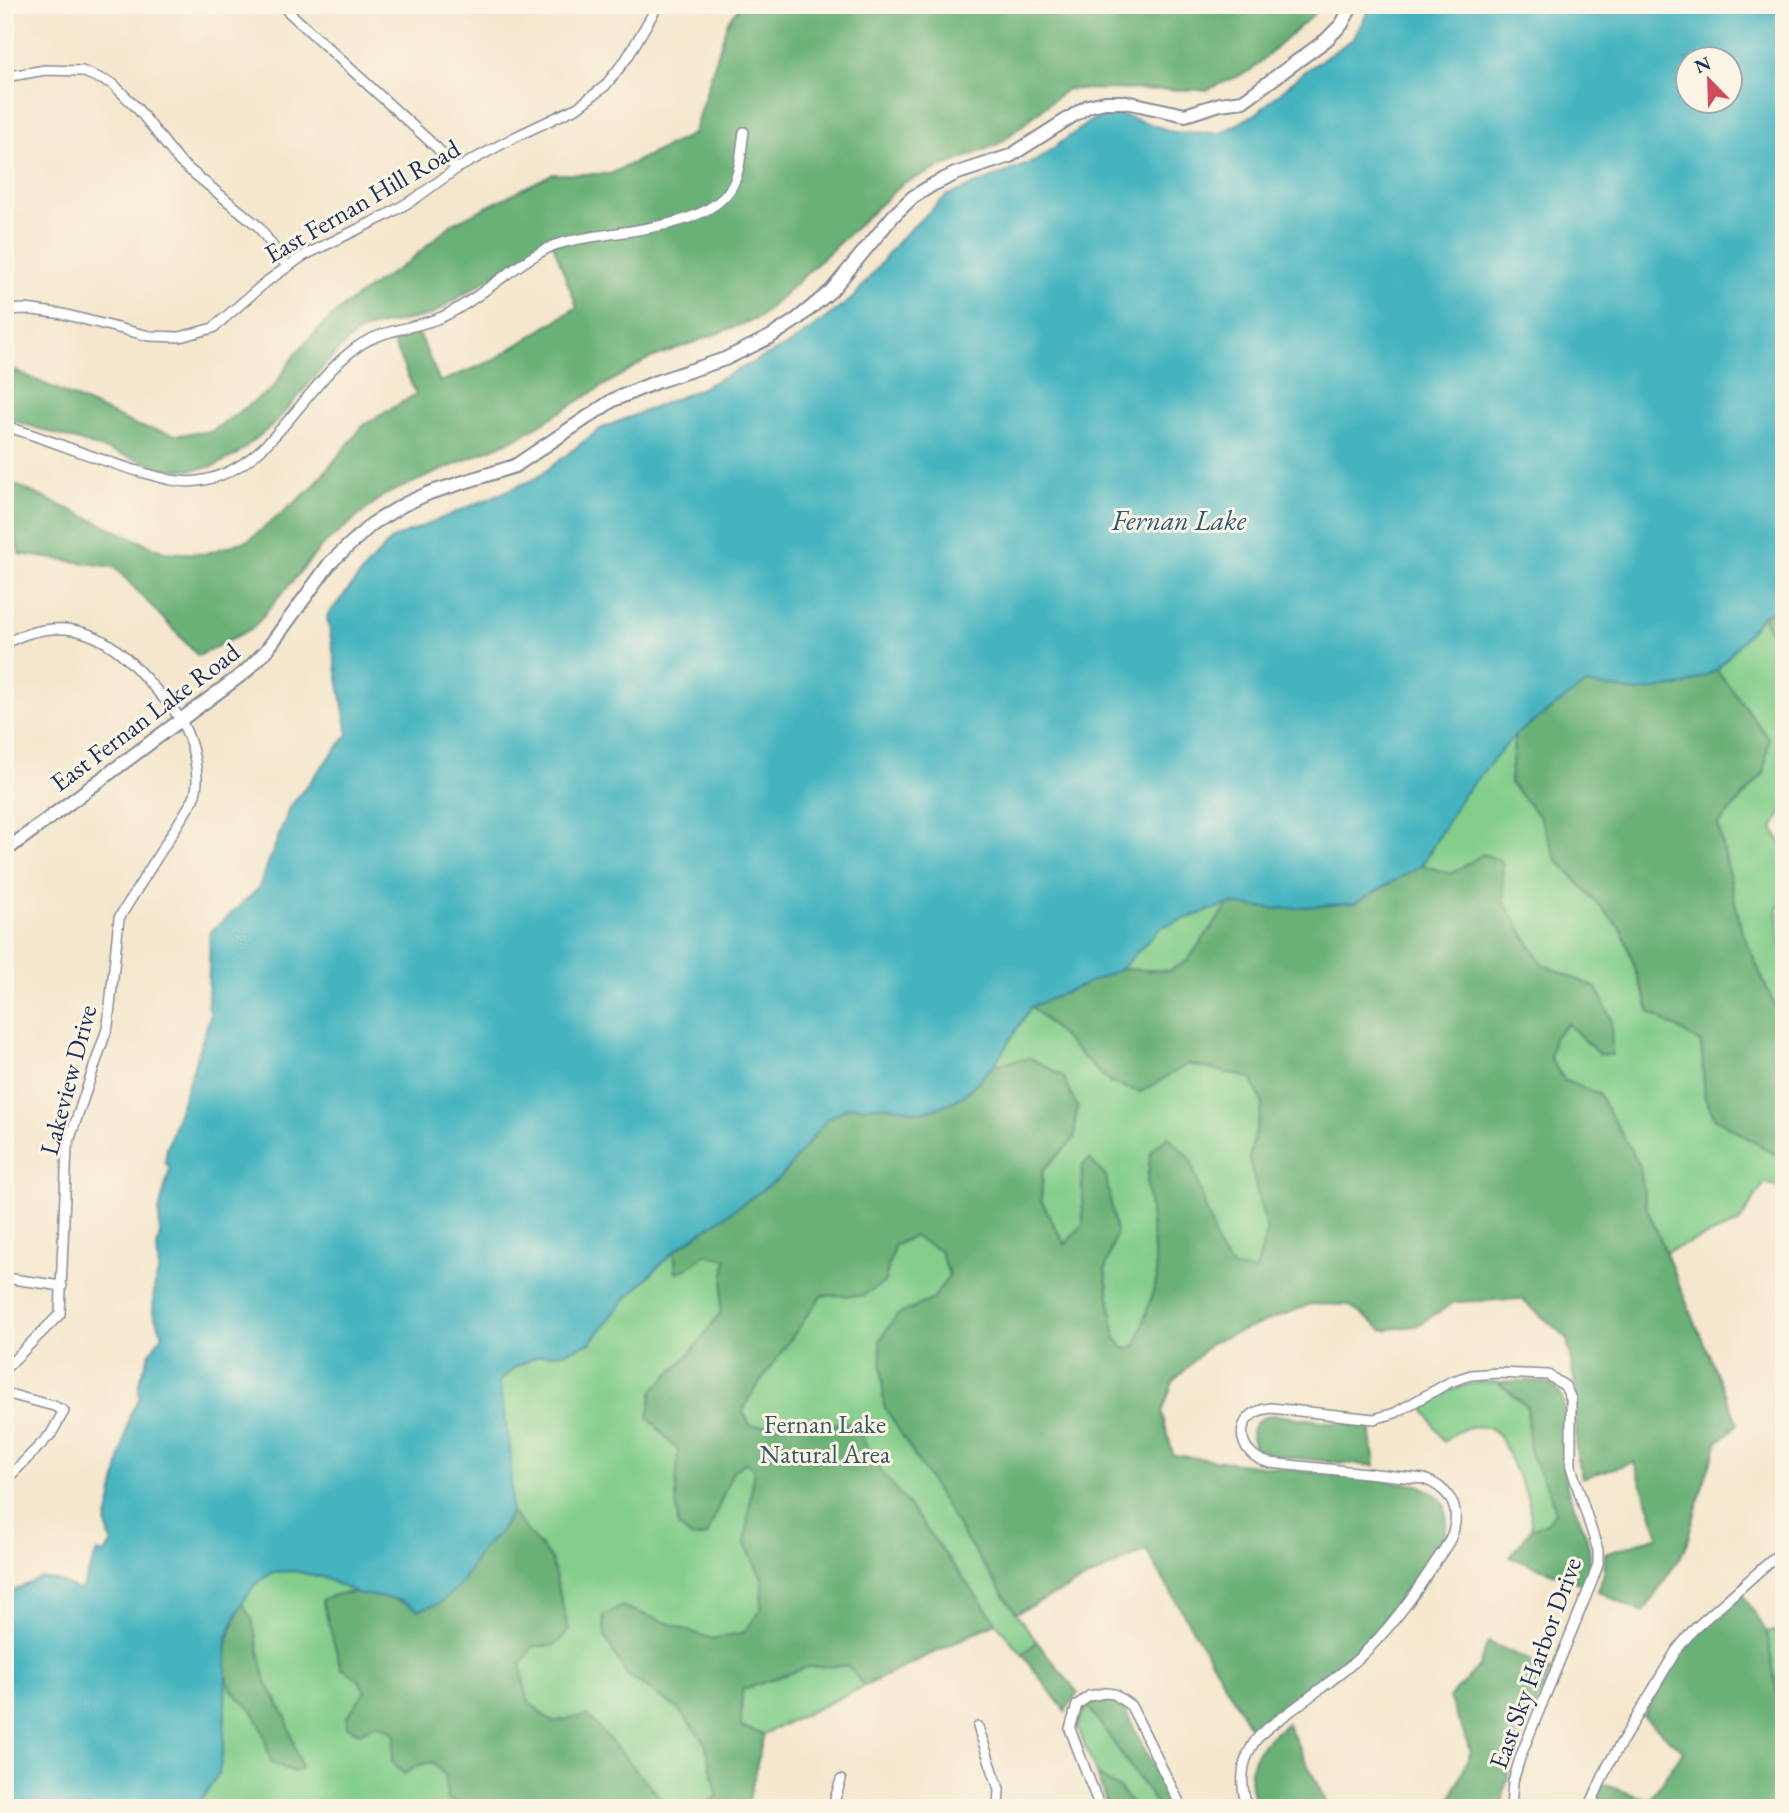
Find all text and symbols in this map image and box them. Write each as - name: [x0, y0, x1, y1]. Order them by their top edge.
- north arrow: [1674, 46, 1744, 116]
- text: N: [1691, 50, 1715, 79]
- street label: East Fernan Hill Road: [258, 131, 467, 271]
- water label: Fernan Lake: [1111, 502, 1247, 538]
- street label: East Fernan Lake Road: [44, 634, 247, 799]
- street label: Lakeview Drive: [32, 1001, 104, 1159]
- park label: Fernan Lake Natural Area: [760, 1407, 891, 1471]
- street label: East Sky Harbor Drive: [1481, 1552, 1589, 1774]

